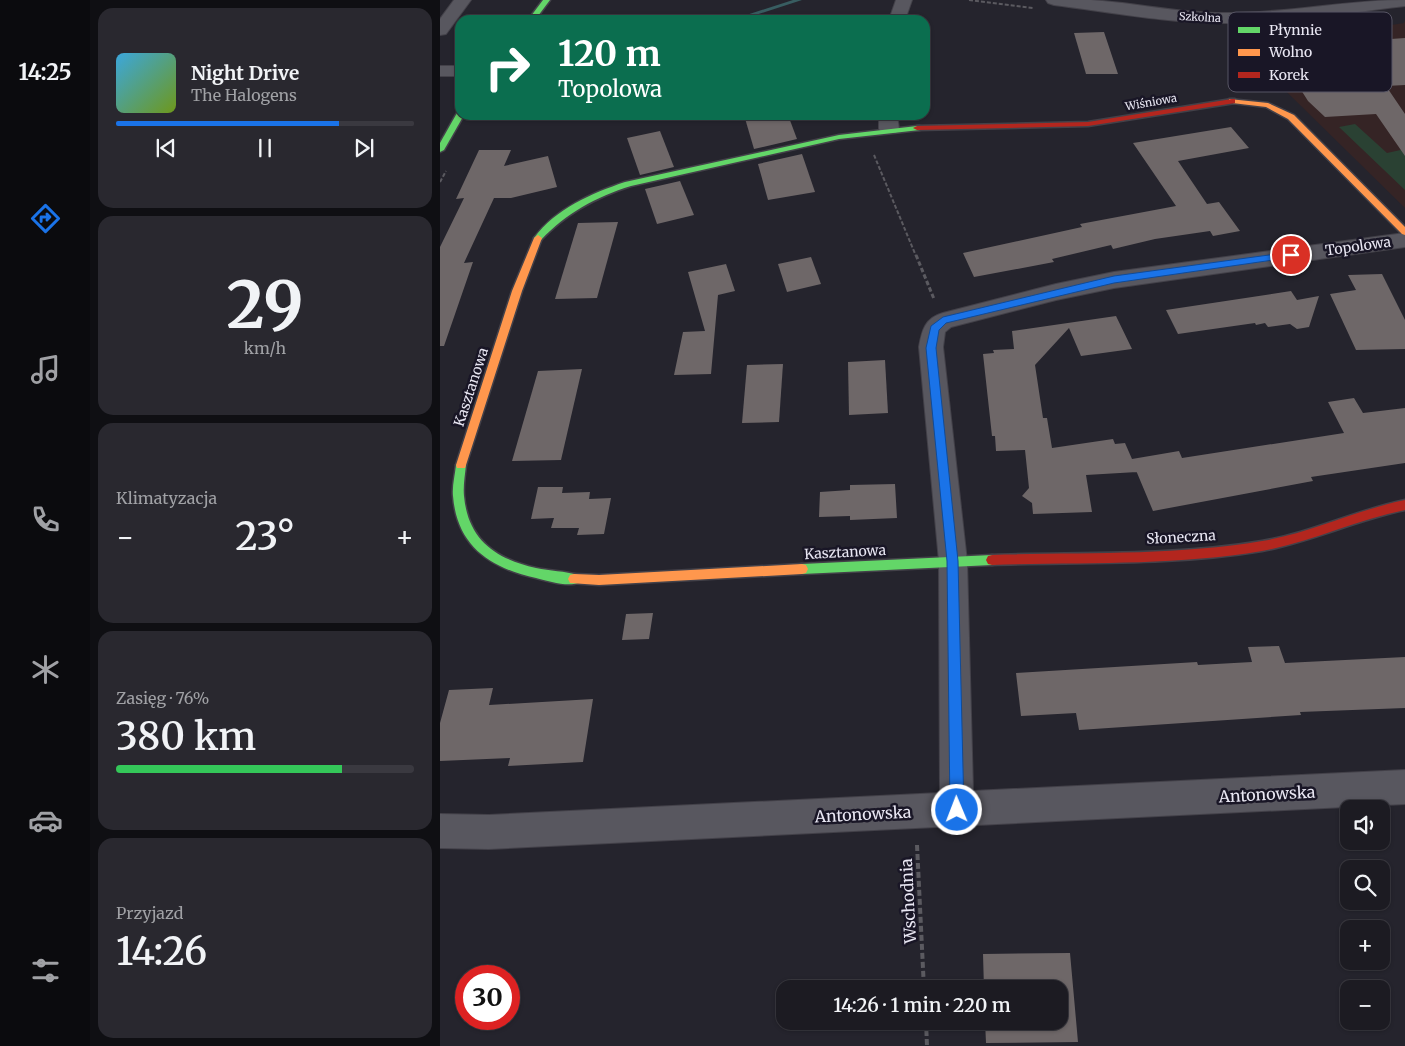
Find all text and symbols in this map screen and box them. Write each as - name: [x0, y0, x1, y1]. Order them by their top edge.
- street label: Szkolna: [1179, 9, 1221, 25]
- legend: [1228, 12, 1392, 92]
- text: Płynnie: [1269, 21, 1322, 39]
- text: 120 m: [558, 32, 661, 76]
- icon: right: [475, 35, 540, 100]
- text: Wolno: [1268, 43, 1312, 61]
- text: 14:25: [18, 58, 72, 86]
- text: Night Drive: [191, 61, 299, 85]
- text: Korek: [1269, 66, 1309, 84]
- text: Topolowa: [558, 75, 662, 103]
- text: The Halogens: [191, 85, 297, 105]
- street label: Wiśniowa: [1123, 91, 1178, 114]
- icon: previous: [152, 134, 180, 162]
- icon: pause: [251, 134, 279, 162]
- icon: next: [350, 134, 378, 162]
- icon: directions: [28, 201, 63, 236]
- street label: Topolowa: [1324, 232, 1393, 260]
- pin: [1270, 234, 1312, 276]
- icon: arrive: [1277, 241, 1305, 269]
- text: 29: [226, 264, 304, 346]
- text: km/h: [244, 338, 286, 358]
- street label: Kasztanowa: [450, 345, 492, 429]
- icon: music: [28, 352, 63, 387]
- text: Klimatyzacja: [116, 488, 217, 508]
- icon: phone: [28, 502, 63, 537]
- text: 23°: [235, 513, 295, 560]
- text: −: [116, 519, 135, 555]
- text: +: [395, 519, 414, 555]
- street label: Słoneczna: [1146, 526, 1217, 548]
- street label: Kasztanowa: [804, 541, 887, 563]
- icon: climate: [28, 652, 63, 687]
- text: Zasięg · 76%: [116, 688, 209, 708]
- text: 380 km: [116, 713, 256, 760]
- street label: Antonowska: [1217, 781, 1316, 807]
- position arrow: [930, 783, 982, 835]
- map controls: [1340, 800, 1390, 1030]
- button: sound: [1340, 800, 1390, 850]
- street label: Antonowska: [813, 801, 912, 827]
- icon: car: [28, 803, 63, 838]
- street label: Wschodnia: [896, 857, 920, 945]
- button: search: [1340, 860, 1390, 910]
- text: Przyjazd: [116, 903, 183, 923]
- button: +: [1340, 920, 1390, 970]
- text: 14:26: [116, 928, 207, 975]
- icon: filters: [28, 953, 63, 988]
- speed limit sign: 30: [455, 965, 520, 1030]
- button: −: [1340, 980, 1390, 1030]
- text: 14:26 · 1 min · 220 m: [833, 993, 1011, 1017]

